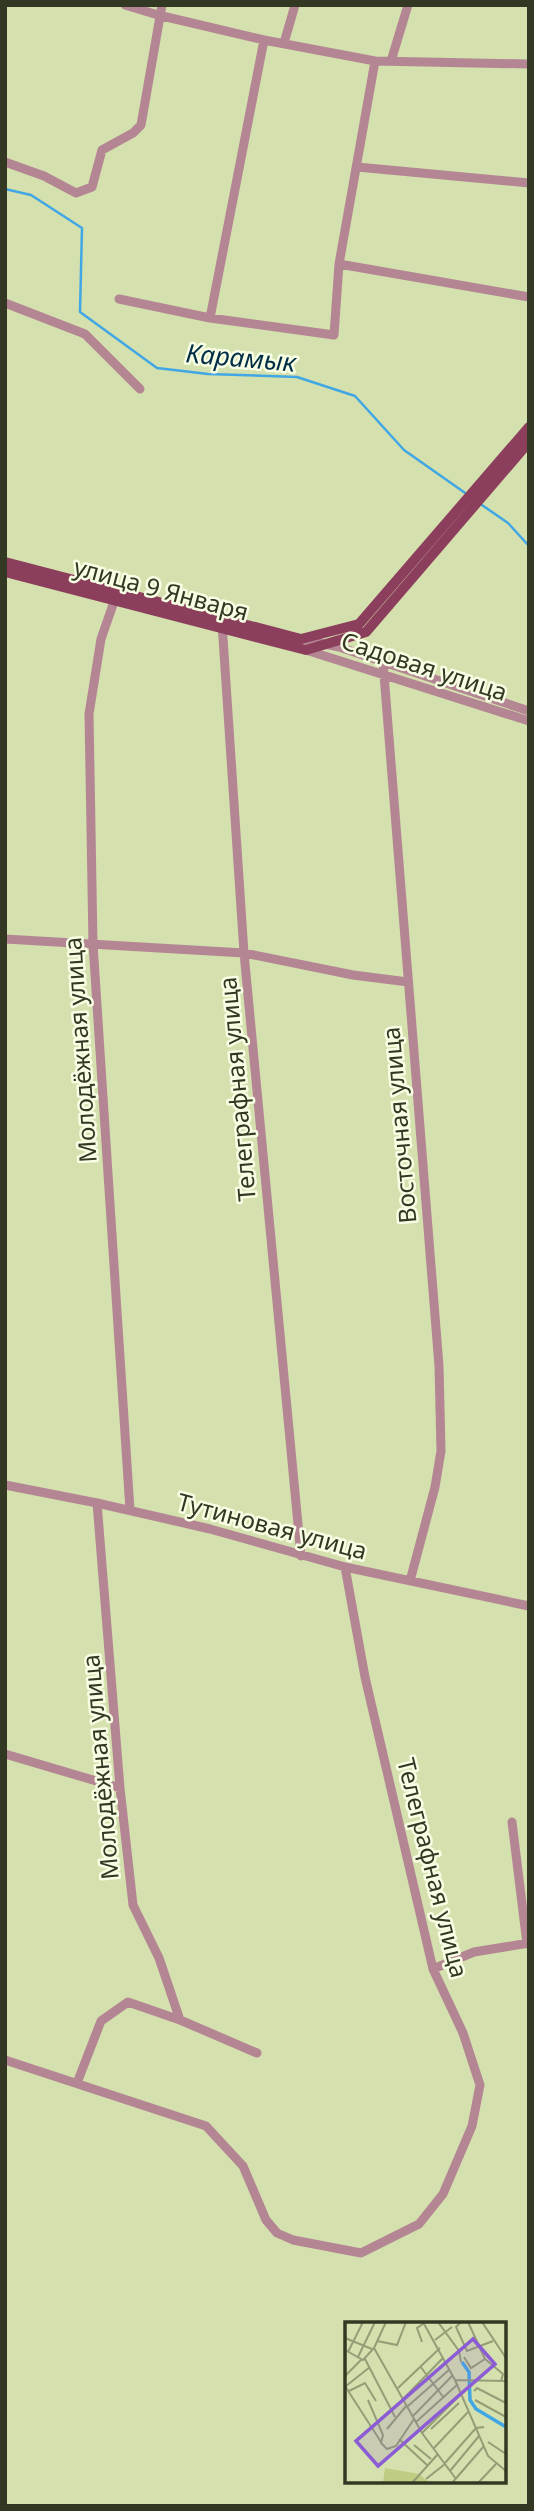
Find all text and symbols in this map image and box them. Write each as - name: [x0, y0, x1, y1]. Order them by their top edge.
- water label: Карамык: [185, 334, 299, 380]
- street label: улица 9 Января: [70, 549, 252, 628]
- street label: Садовая улица: [337, 623, 512, 708]
- street label: Молодёжная улица: [55, 936, 104, 1164]
- street label: Телеграфная улица: [210, 975, 263, 1203]
- street label: Восточная улица: [373, 1026, 424, 1225]
- street label: Тутиновая улица: [174, 1484, 371, 1567]
- street label: Молодёжная улица: [73, 1653, 126, 1881]
- street label: Телеграфная улица: [390, 1754, 477, 1981]
- inset map: [345, 2322, 506, 2483]

